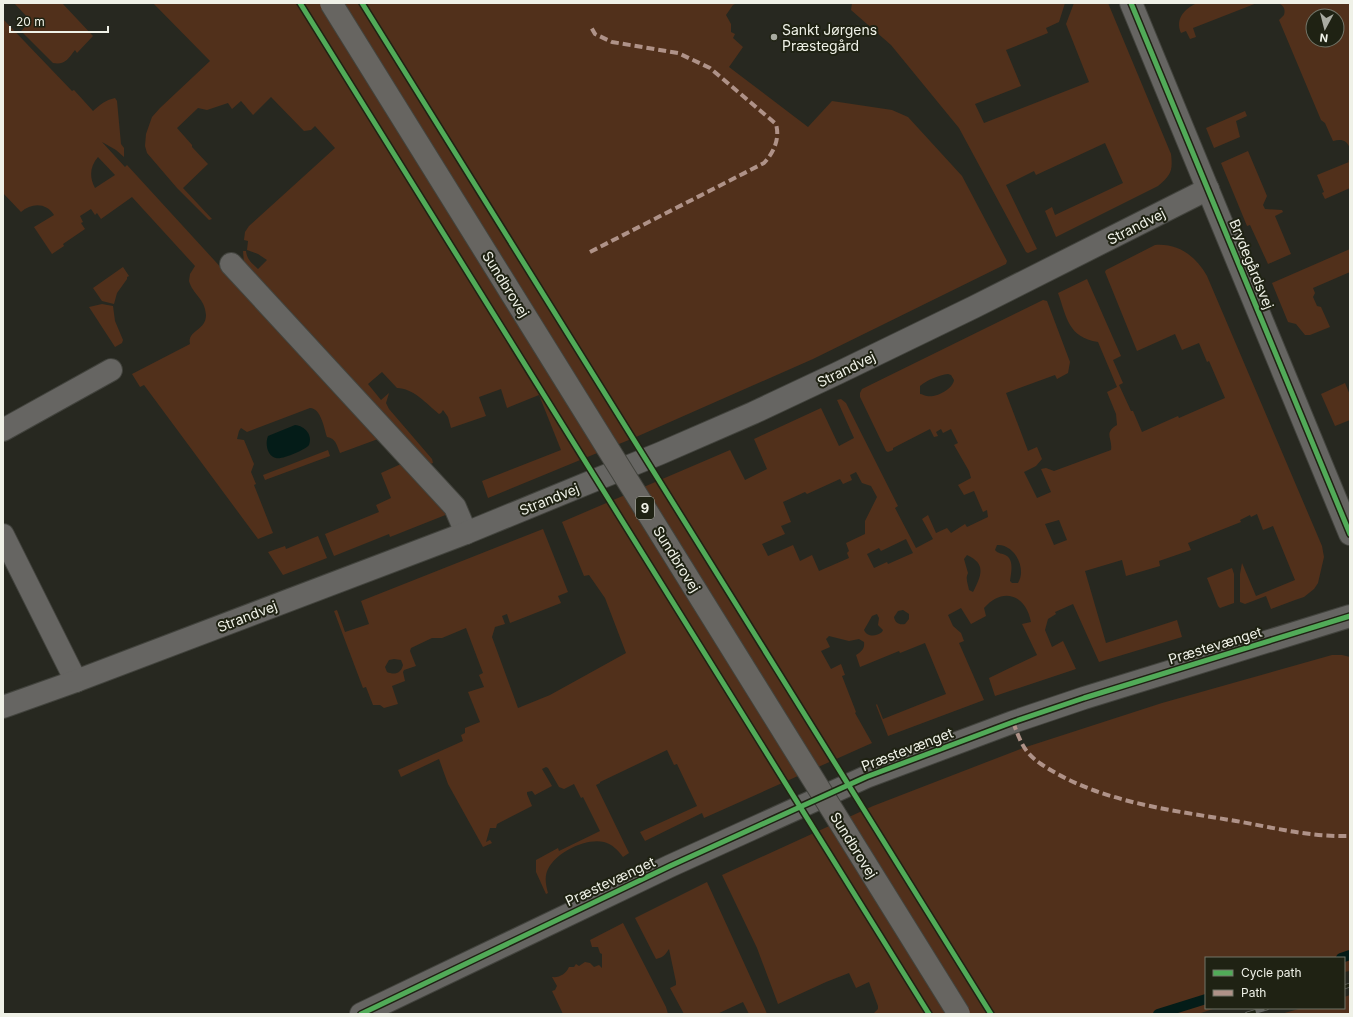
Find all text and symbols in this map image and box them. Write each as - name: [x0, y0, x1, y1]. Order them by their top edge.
- scale bar: [10, 8, 108, 34]
- north arrow: [1305, 8, 1345, 48]
- text: 20 m: [16, 14, 45, 29]
- place label: Sankt Jørgens Præstegård: [782, 21, 877, 54]
- text: N: [1319, 30, 1329, 45]
- marker: Sankt Jørgens Præstegård: [769, 32, 779, 42]
- street label: Strandvej: [1104, 204, 1168, 248]
- street label: Brydegårdsvej: [1226, 217, 1278, 311]
- street label: Sundbrovej: [479, 248, 533, 320]
- street label: Strandvej: [814, 348, 878, 390]
- street label: Strandvej: [517, 479, 581, 519]
- road number: 9: [636, 497, 654, 519]
- street label: Sundbrovej: [650, 523, 704, 595]
- street label: Strandvej: [215, 597, 279, 635]
- street label: Præstevænget: [1166, 623, 1264, 667]
- street label: Præstevænget: [859, 724, 956, 774]
- street label: Sundbrovej: [827, 809, 881, 881]
- street label: Præstevænget: [562, 853, 658, 909]
- legend: [1205, 957, 1345, 1009]
- text: Cycle path: [1241, 965, 1302, 980]
- text: Path: [1241, 985, 1266, 1000]

